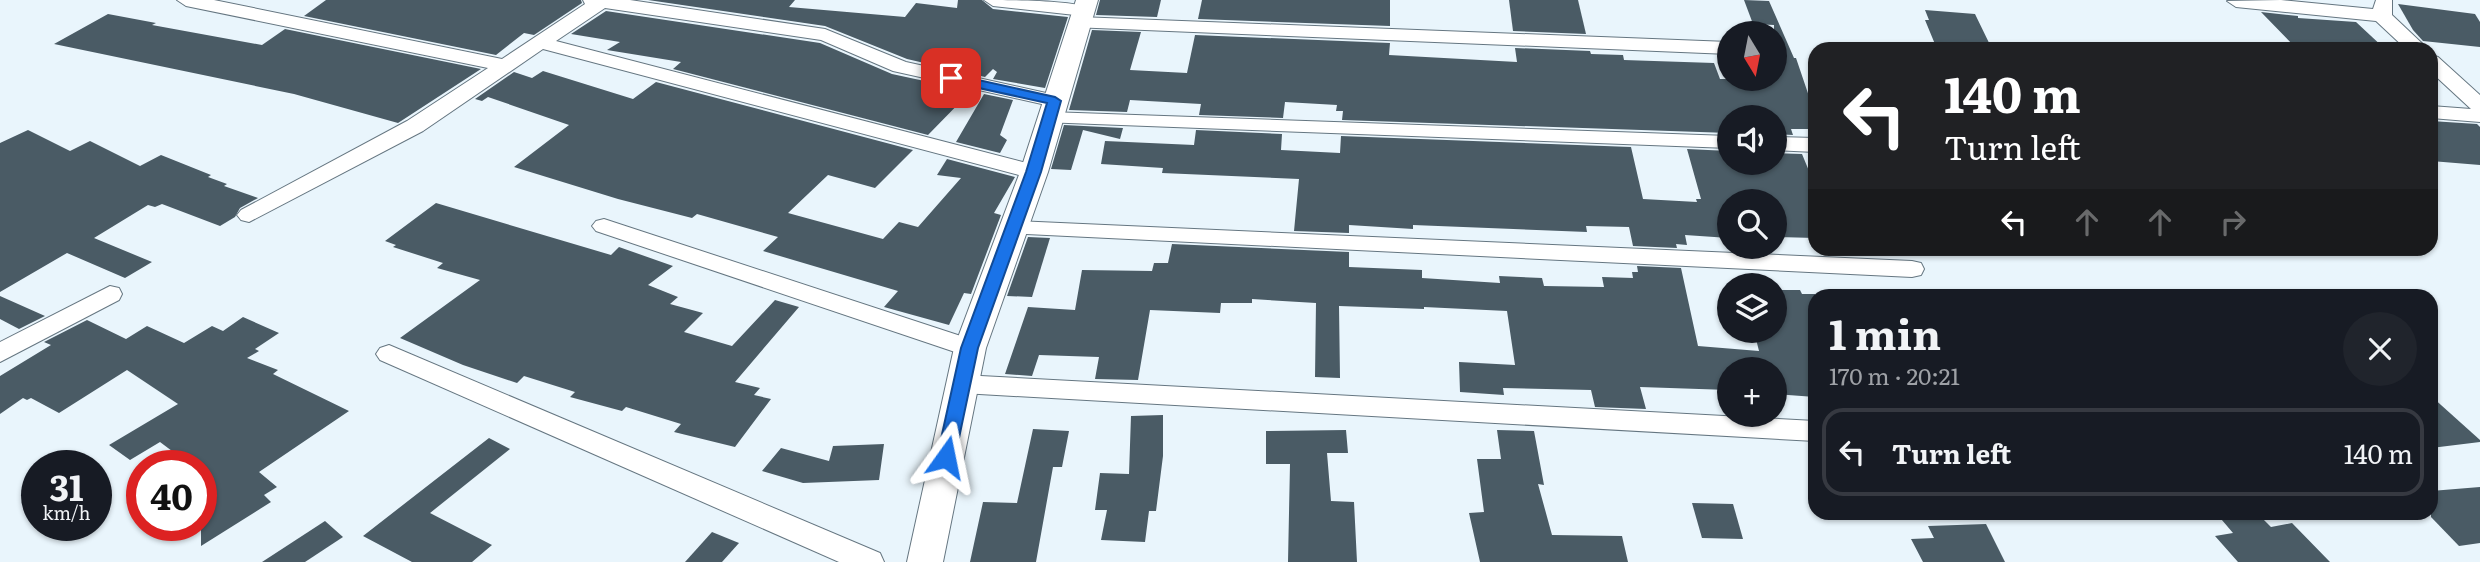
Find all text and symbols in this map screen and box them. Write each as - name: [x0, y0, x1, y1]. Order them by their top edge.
- north arrow: [1717, 21, 1787, 91]
- map controls: [1717, 21, 1787, 427]
- pin: [921, 48, 981, 108]
- text: 140 m: [1944, 55, 2081, 128]
- icon: arrive: [932, 59, 970, 97]
- icon: left: [1829, 70, 1920, 161]
- button: sound: [1717, 105, 1787, 175]
- text: Turn left: [1944, 122, 2081, 170]
- button: search: [1717, 189, 1787, 259]
- icon: left: [1995, 203, 2033, 241]
- icon: ahead: [2068, 203, 2106, 241]
- icon: ahead: [2141, 203, 2179, 241]
- icon: right: [2214, 203, 2252, 241]
- button: layers: [1717, 273, 1787, 343]
- text: 1 min: [1829, 301, 1941, 363]
- button: close: [2343, 312, 2417, 386]
- button: +: [1717, 357, 1787, 427]
- text: 170 m · 20:21: [1829, 358, 1960, 392]
- position arrow: [909, 420, 983, 494]
- icon: left: [1833, 433, 1871, 471]
- text: Turn left: [1892, 433, 2011, 472]
- text: 140 m: [2344, 433, 2413, 472]
- speed limit sign: 40: [126, 450, 217, 541]
- text: 31: [49, 460, 84, 512]
- text: km/h: [43, 499, 90, 526]

